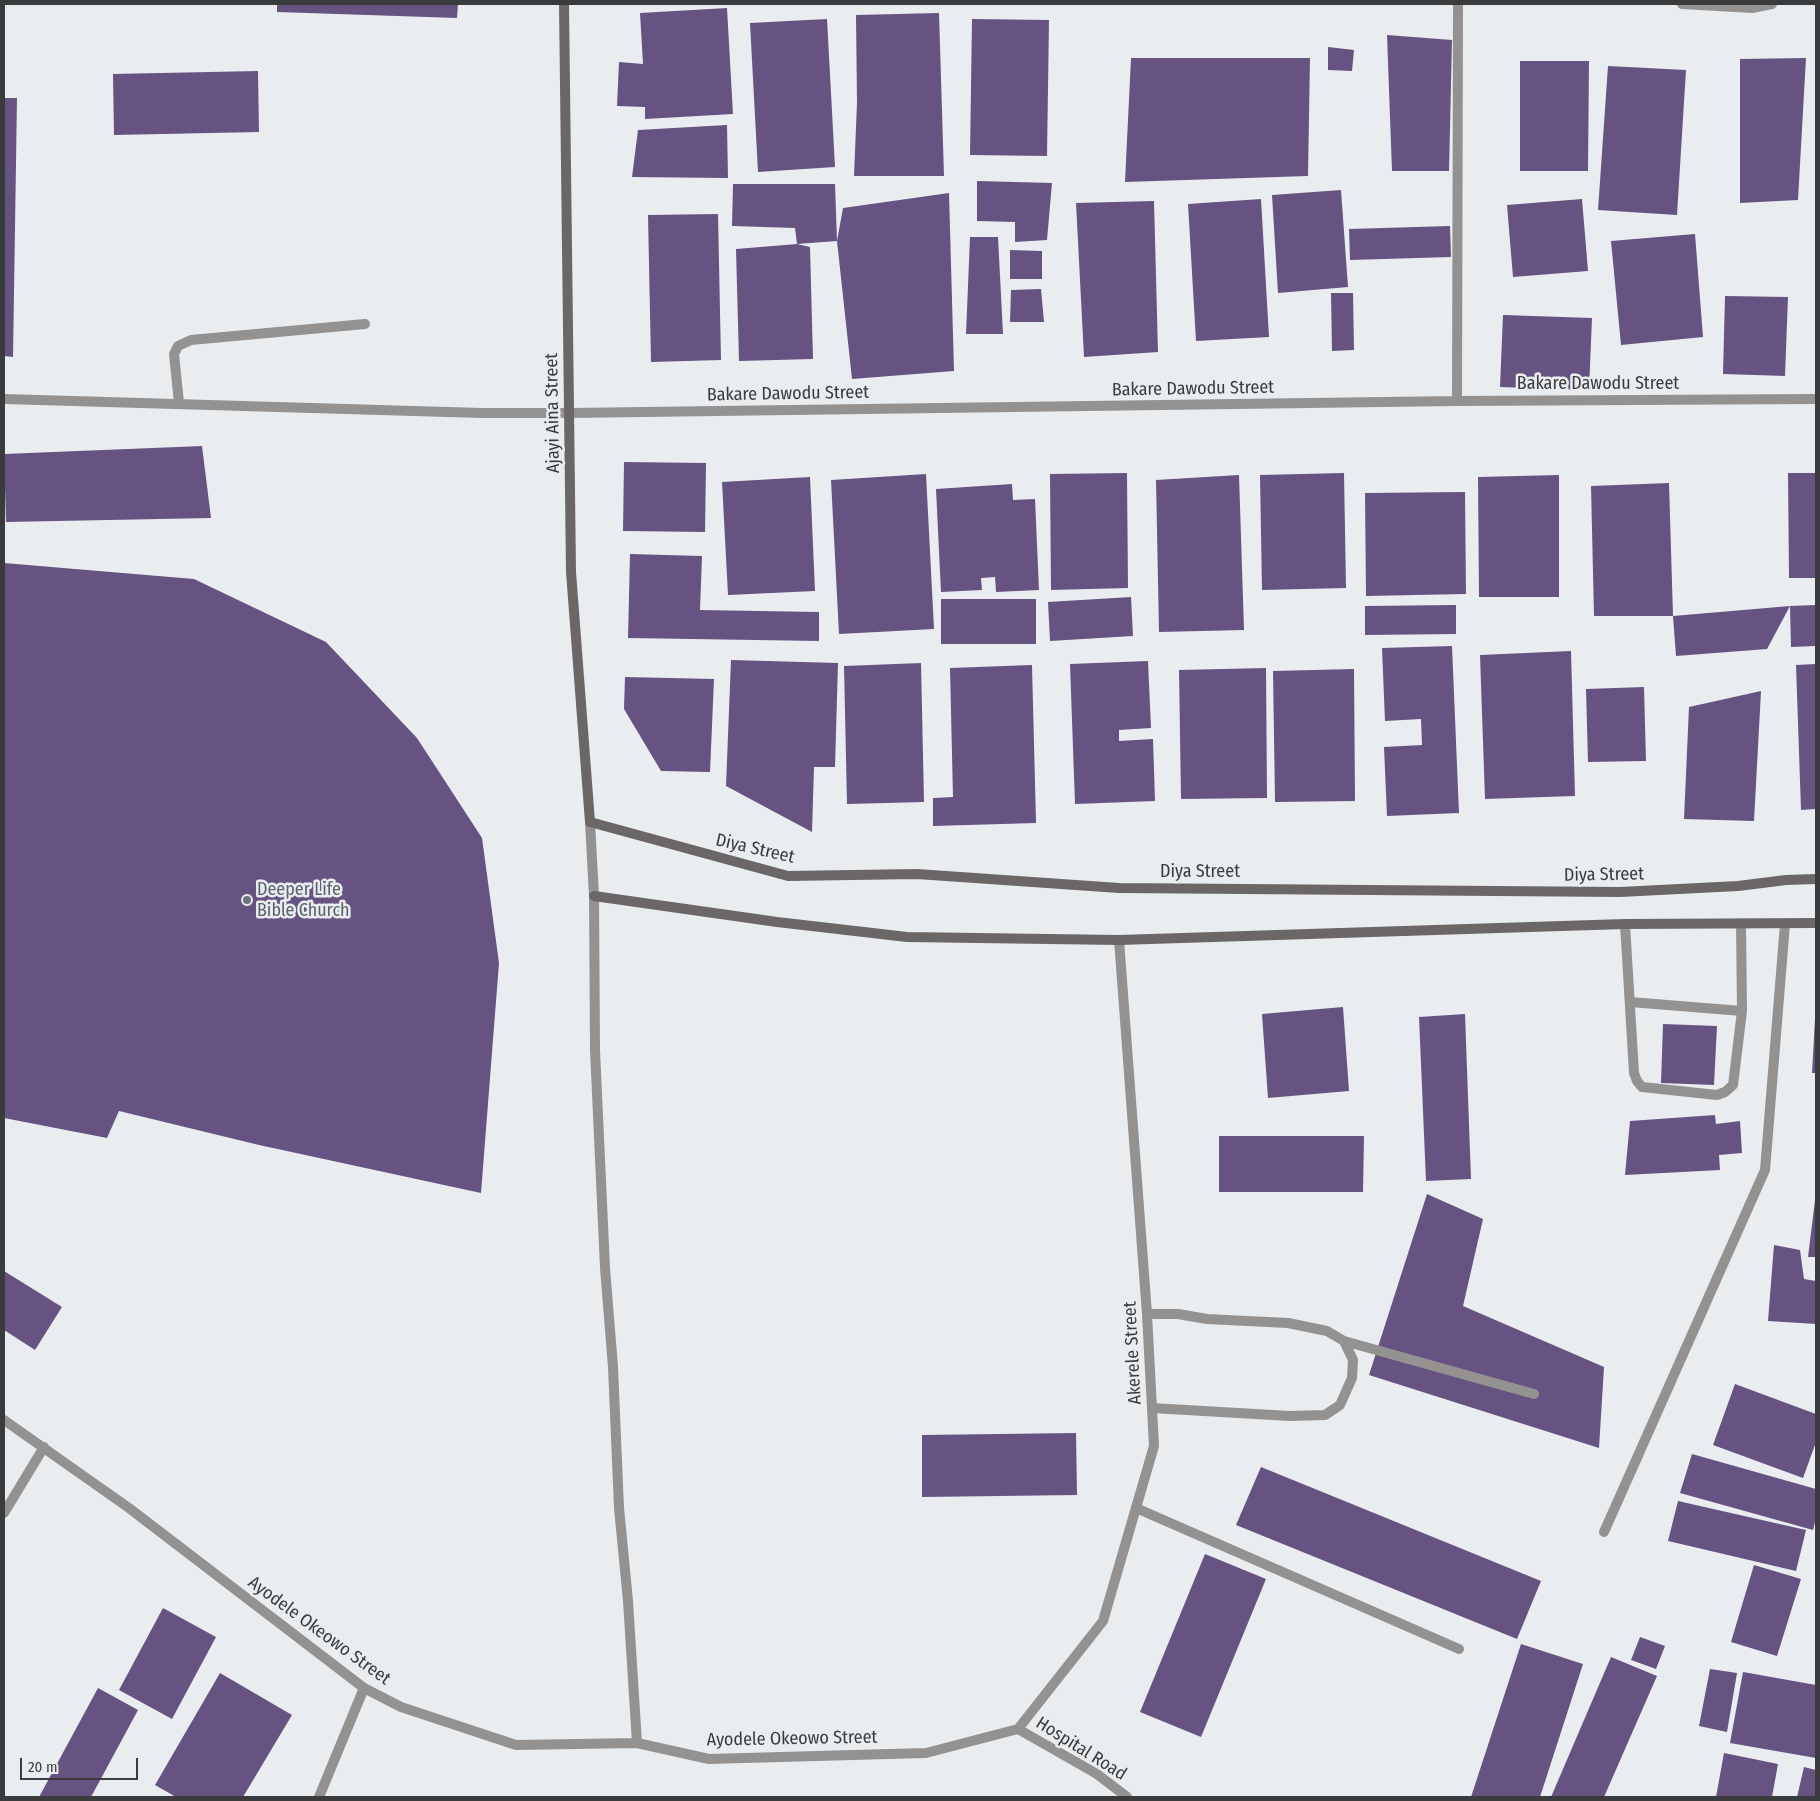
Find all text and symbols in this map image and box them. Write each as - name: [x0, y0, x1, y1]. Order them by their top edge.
- street label: Ajayi Aina Street: [541, 353, 565, 473]
- street label: Bakare Dawodu Street: [1517, 373, 1679, 395]
- street label: Bakare Dawodu Street: [1112, 377, 1274, 401]
- street label: Bakare Dawodu Street: [707, 382, 869, 406]
- street label: Diya Street: [714, 829, 796, 869]
- street label: Diya Street: [1160, 861, 1240, 883]
- street label: Diya Street: [1564, 864, 1644, 886]
- place label: Deeper Life Bible Church: [257, 879, 350, 922]
- marker: Deeper Life Bible Church: [241, 894, 253, 906]
- street label: Akerele Street: [1120, 1301, 1146, 1405]
- street label: Ayodele Okeowo Street: [244, 1572, 394, 1690]
- street label: Hospital Road: [1032, 1713, 1130, 1785]
- street label: Ayodele Okeowo Street: [706, 1727, 878, 1751]
- scale bar: [22, 1748, 140, 1780]
- text: 20 m: [28, 1758, 58, 1776]

